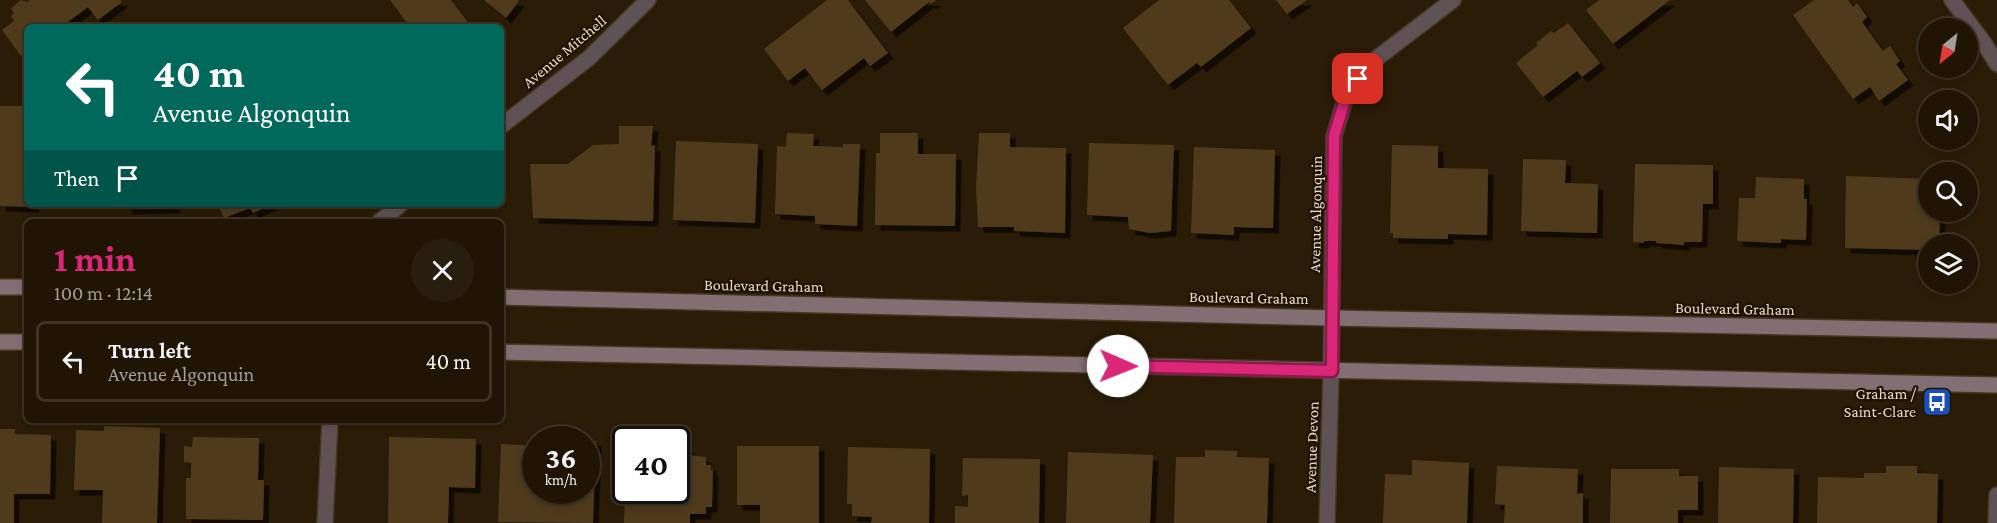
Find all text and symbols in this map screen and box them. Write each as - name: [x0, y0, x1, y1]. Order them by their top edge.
- street label: Avenue Mitchell: [519, 12, 609, 91]
- north arrow: [1918, 18, 1978, 78]
- map controls: [1918, 18, 1978, 294]
- icon: left: [54, 48, 132, 126]
- text: 40 m: [153, 49, 245, 96]
- pin: [1332, 53, 1383, 104]
- icon: arrive: [1341, 62, 1374, 95]
- button: sound: [1918, 90, 1978, 150]
- text: Avenue Algonquin: [153, 98, 351, 128]
- street label: Avenue Algonquin: [1306, 155, 1326, 273]
- icon: arrive: [111, 162, 144, 195]
- button: search: [1918, 162, 1978, 222]
- text: Then: [54, 166, 99, 191]
- button: layers: [1918, 234, 1978, 294]
- text: 1 min: [54, 239, 136, 279]
- button: close: [411, 239, 474, 302]
- street label: Boulevard Graham: [704, 276, 824, 295]
- text: 100 m · 12:14: [54, 282, 153, 304]
- street label: Boulevard Graham: [1189, 288, 1309, 307]
- street label: Boulevard Graham: [1675, 299, 1795, 318]
- position arrow: [1086, 334, 1150, 398]
- text: Turn left: [108, 338, 191, 363]
- icon: left: [57, 345, 90, 378]
- text: 40 m: [426, 349, 471, 374]
- text: Avenue Algonquin: [108, 363, 254, 385]
- place label: Graham / Saint-Clare: [1844, 385, 1917, 420]
- bus stop icon: Graham / Saint-Clare: [1921, 386, 1953, 418]
- street label: Avenue Devon: [1301, 401, 1322, 493]
- speed limit sign: 40: [612, 426, 690, 504]
- text: 36: [545, 441, 577, 474]
- text: km/h: [545, 472, 577, 488]

